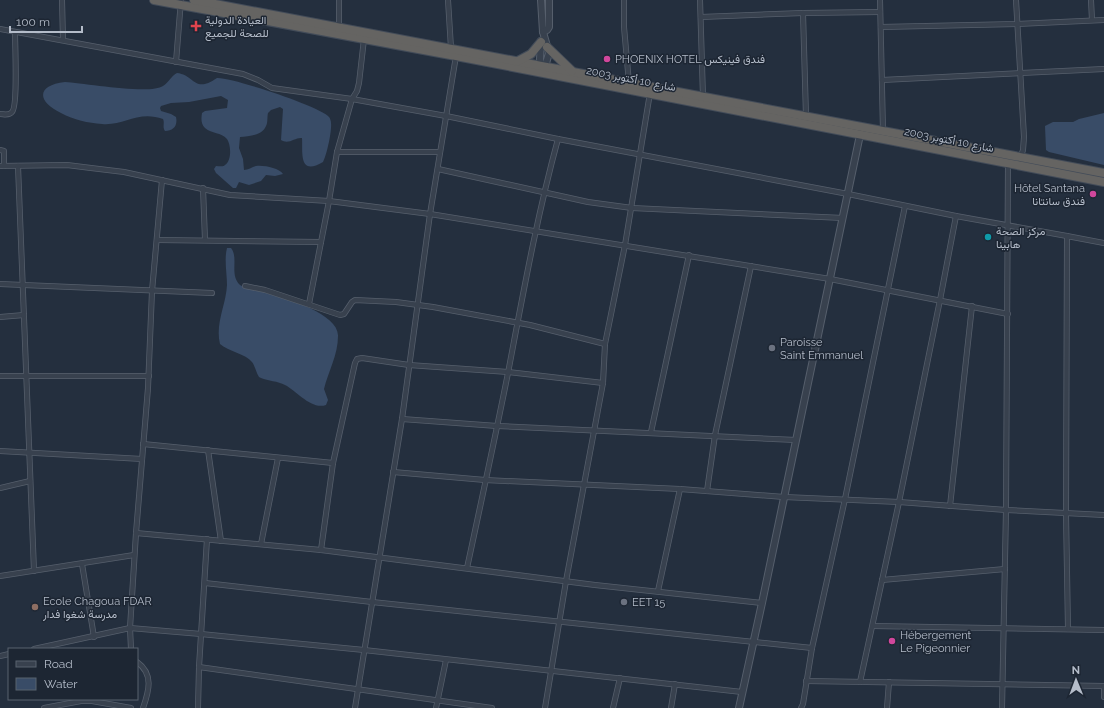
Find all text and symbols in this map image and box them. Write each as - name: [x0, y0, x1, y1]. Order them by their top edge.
- scale bar: [10, 8, 82, 34]
- place label: العيادة الدولية للصحة للجميع: [205, 14, 269, 41]
- text: 100 m: [16, 15, 50, 29]
- marker: العيادة الدولية للصحة للجميع: [190, 20, 202, 32]
- place label: PHOENIX HOTEL فندق فينيكس: [615, 53, 765, 66]
- marker: PHOENIX HOTEL فندق فينيكس: [602, 54, 612, 64]
- street label: شارع 10 أكتوبر 2003: [585, 64, 677, 95]
- street label: شارع 10 أكتوبر 2003: [903, 125, 995, 156]
- place label: Hôtel Santana فندق سانتانا: [1014, 182, 1085, 208]
- marker: Hôtel Santana فندق سانتانا: [1088, 189, 1098, 199]
- place label: مركز الصحة هابينا: [996, 225, 1046, 251]
- marker: مركز الصحة هابينا: [983, 232, 993, 242]
- place label: Paroisse Saint Emmanuel: [780, 336, 863, 362]
- marker: Paroisse Saint Emmanuel: [767, 343, 777, 353]
- place label: Ecole Chagoua FDAR مدرسة شغوا فدار: [42, 595, 152, 621]
- place label: EET 15: [632, 596, 665, 609]
- marker: EET 15: [619, 597, 629, 607]
- marker: Ecole Chagoua FDAR مدرسة شغوا فدار: [30, 602, 40, 612]
- place label: Hébergement Le Pigeonnier: [900, 629, 972, 655]
- marker: Hébergement Le Pigeonnier: [887, 636, 897, 646]
- legend: [8, 648, 138, 700]
- text: Road: [44, 657, 73, 671]
- north arrow: [1056, 660, 1096, 700]
- text: N: [1072, 664, 1080, 677]
- text: Water: [44, 677, 78, 691]

